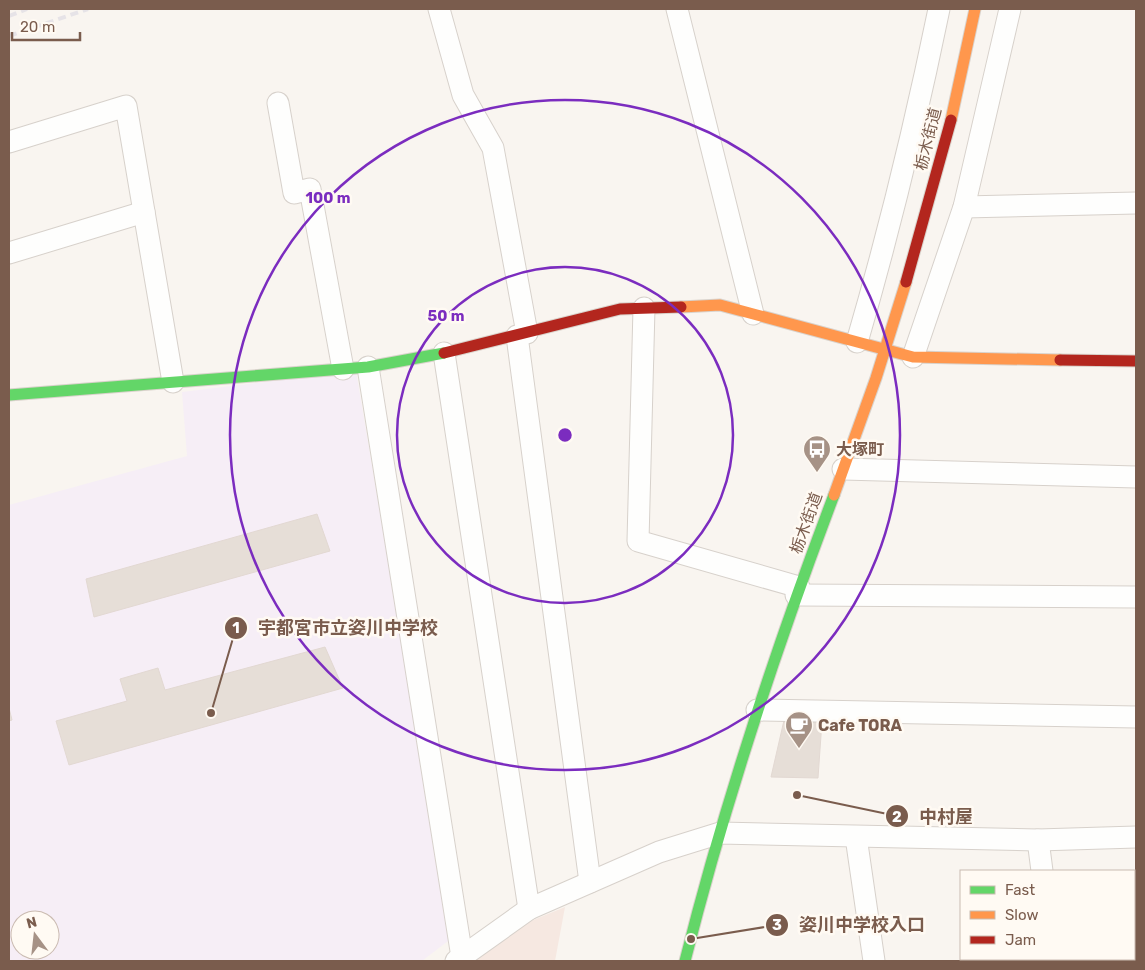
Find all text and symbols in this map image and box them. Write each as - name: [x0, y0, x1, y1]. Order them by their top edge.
- scale bar: [12, 10, 80, 42]
- text: 20 m: [20, 18, 55, 36]
- street label: 栃木街道: [911, 106, 945, 172]
- text: 100 m: [306, 189, 350, 207]
- text: 50 m: [428, 307, 464, 325]
- centre of rings: [556, 426, 574, 444]
- bus stop icon: 大塚町: [802, 434, 832, 473]
- place label: 大塚町: [836, 440, 884, 459]
- street label: 栃木街道: [786, 490, 826, 556]
- callout: 宇都宮市立姿川中学校: [223, 611, 448, 644]
- text: 宇都宮市立姿川中学校: [258, 617, 438, 639]
- text: 1: [232, 619, 240, 637]
- cafe icon: Cafe TORA: [784, 710, 814, 749]
- place label: Cafe TORA: [818, 716, 902, 735]
- callout: 中村屋: [884, 800, 983, 833]
- text: 中村屋: [919, 806, 973, 828]
- text: 2: [892, 808, 902, 826]
- legend: [960, 870, 1135, 960]
- text: Fast: [1005, 881, 1035, 899]
- text: Slow: [1005, 906, 1038, 924]
- callout: 姿川中学校入口: [764, 908, 935, 941]
- north arrow: [10, 910, 60, 960]
- text: N: [25, 913, 39, 932]
- text: 姿川中学校入口: [799, 914, 925, 936]
- text: 3: [772, 916, 782, 934]
- text: Jam: [1005, 931, 1036, 949]

